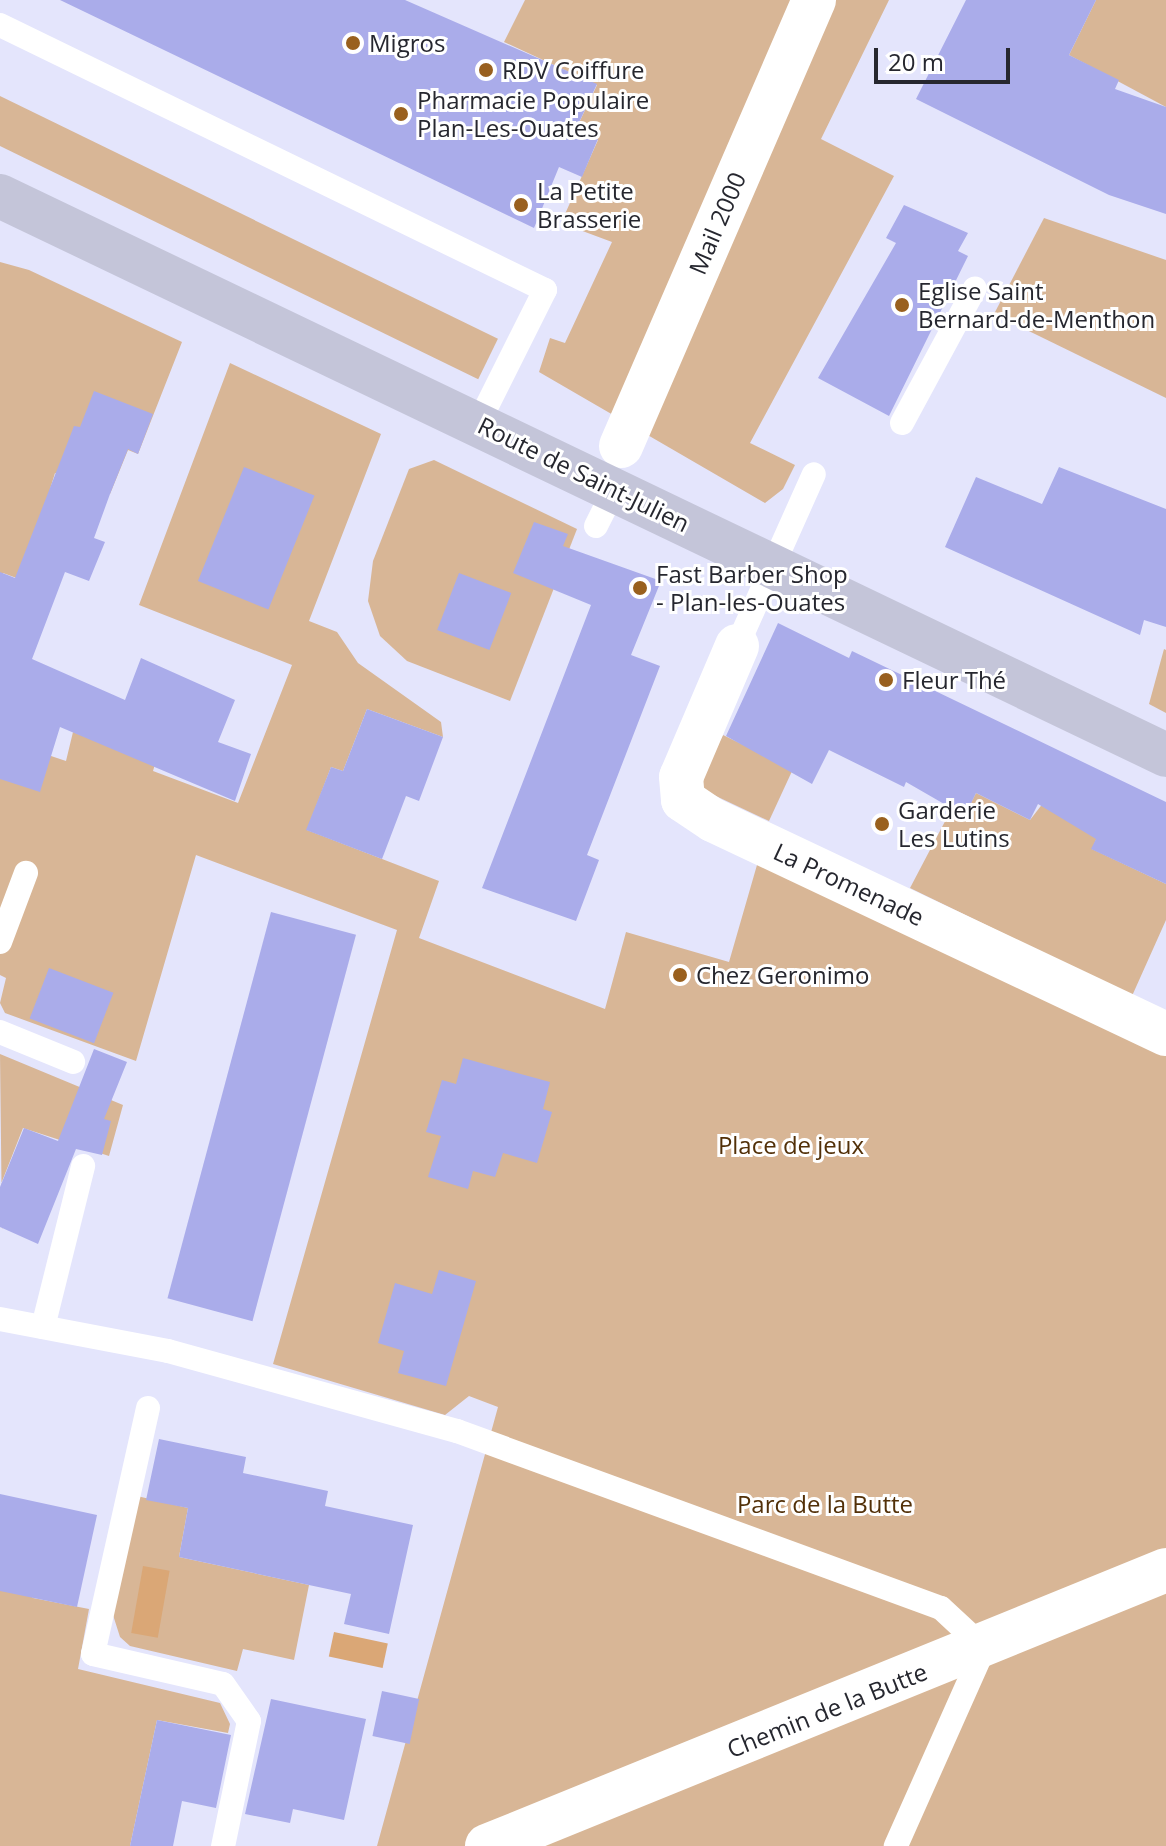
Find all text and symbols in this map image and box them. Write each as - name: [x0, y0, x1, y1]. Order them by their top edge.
- place label: Migros: [369, 29, 445, 57]
- scale bar: [878, 32, 1014, 82]
- marker: Migros: [344, 34, 362, 52]
- text: 20 m: [888, 45, 944, 78]
- place label: RDV Coiffure: [502, 56, 645, 84]
- marker: RDV Coiffure: [477, 61, 495, 79]
- place label: Pharmacie Populaire Plan-Les-Ouates: [417, 86, 649, 142]
- marker: Pharmacie Populaire Plan-Les-Ouates: [392, 105, 410, 123]
- street label: Mail 2000: [683, 168, 751, 278]
- place label: La Petite Brasserie: [537, 177, 641, 233]
- marker: La Petite Brasserie: [512, 196, 530, 214]
- place label: Eglise Saint Bernard-de-Menthon: [918, 277, 1155, 333]
- marker: Eglise Saint Bernard-de-Menthon: [893, 296, 911, 314]
- street label: Route de Saint-Julien: [474, 410, 694, 538]
- place label: Fast Barber Shop - Plan-les-Ouates: [656, 560, 848, 616]
- marker: Fast Barber Shop - Plan-les-Ouates: [631, 579, 649, 597]
- place label: Fleur Thé: [902, 666, 1006, 694]
- marker: Fleur Thé: [877, 671, 895, 689]
- place label: Garderie Les Lutins: [898, 796, 1010, 852]
- marker: Garderie Les Lutins: [873, 815, 891, 833]
- street label: La Promenade: [769, 837, 929, 931]
- place label: Chez Geronimo: [696, 961, 869, 989]
- marker: Chez Geronimo: [671, 966, 689, 984]
- park label: Place de jeux: [718, 1131, 864, 1159]
- park label: Parc de la Butte: [737, 1490, 913, 1518]
- street label: Chemin de la Butte: [723, 1657, 931, 1763]

